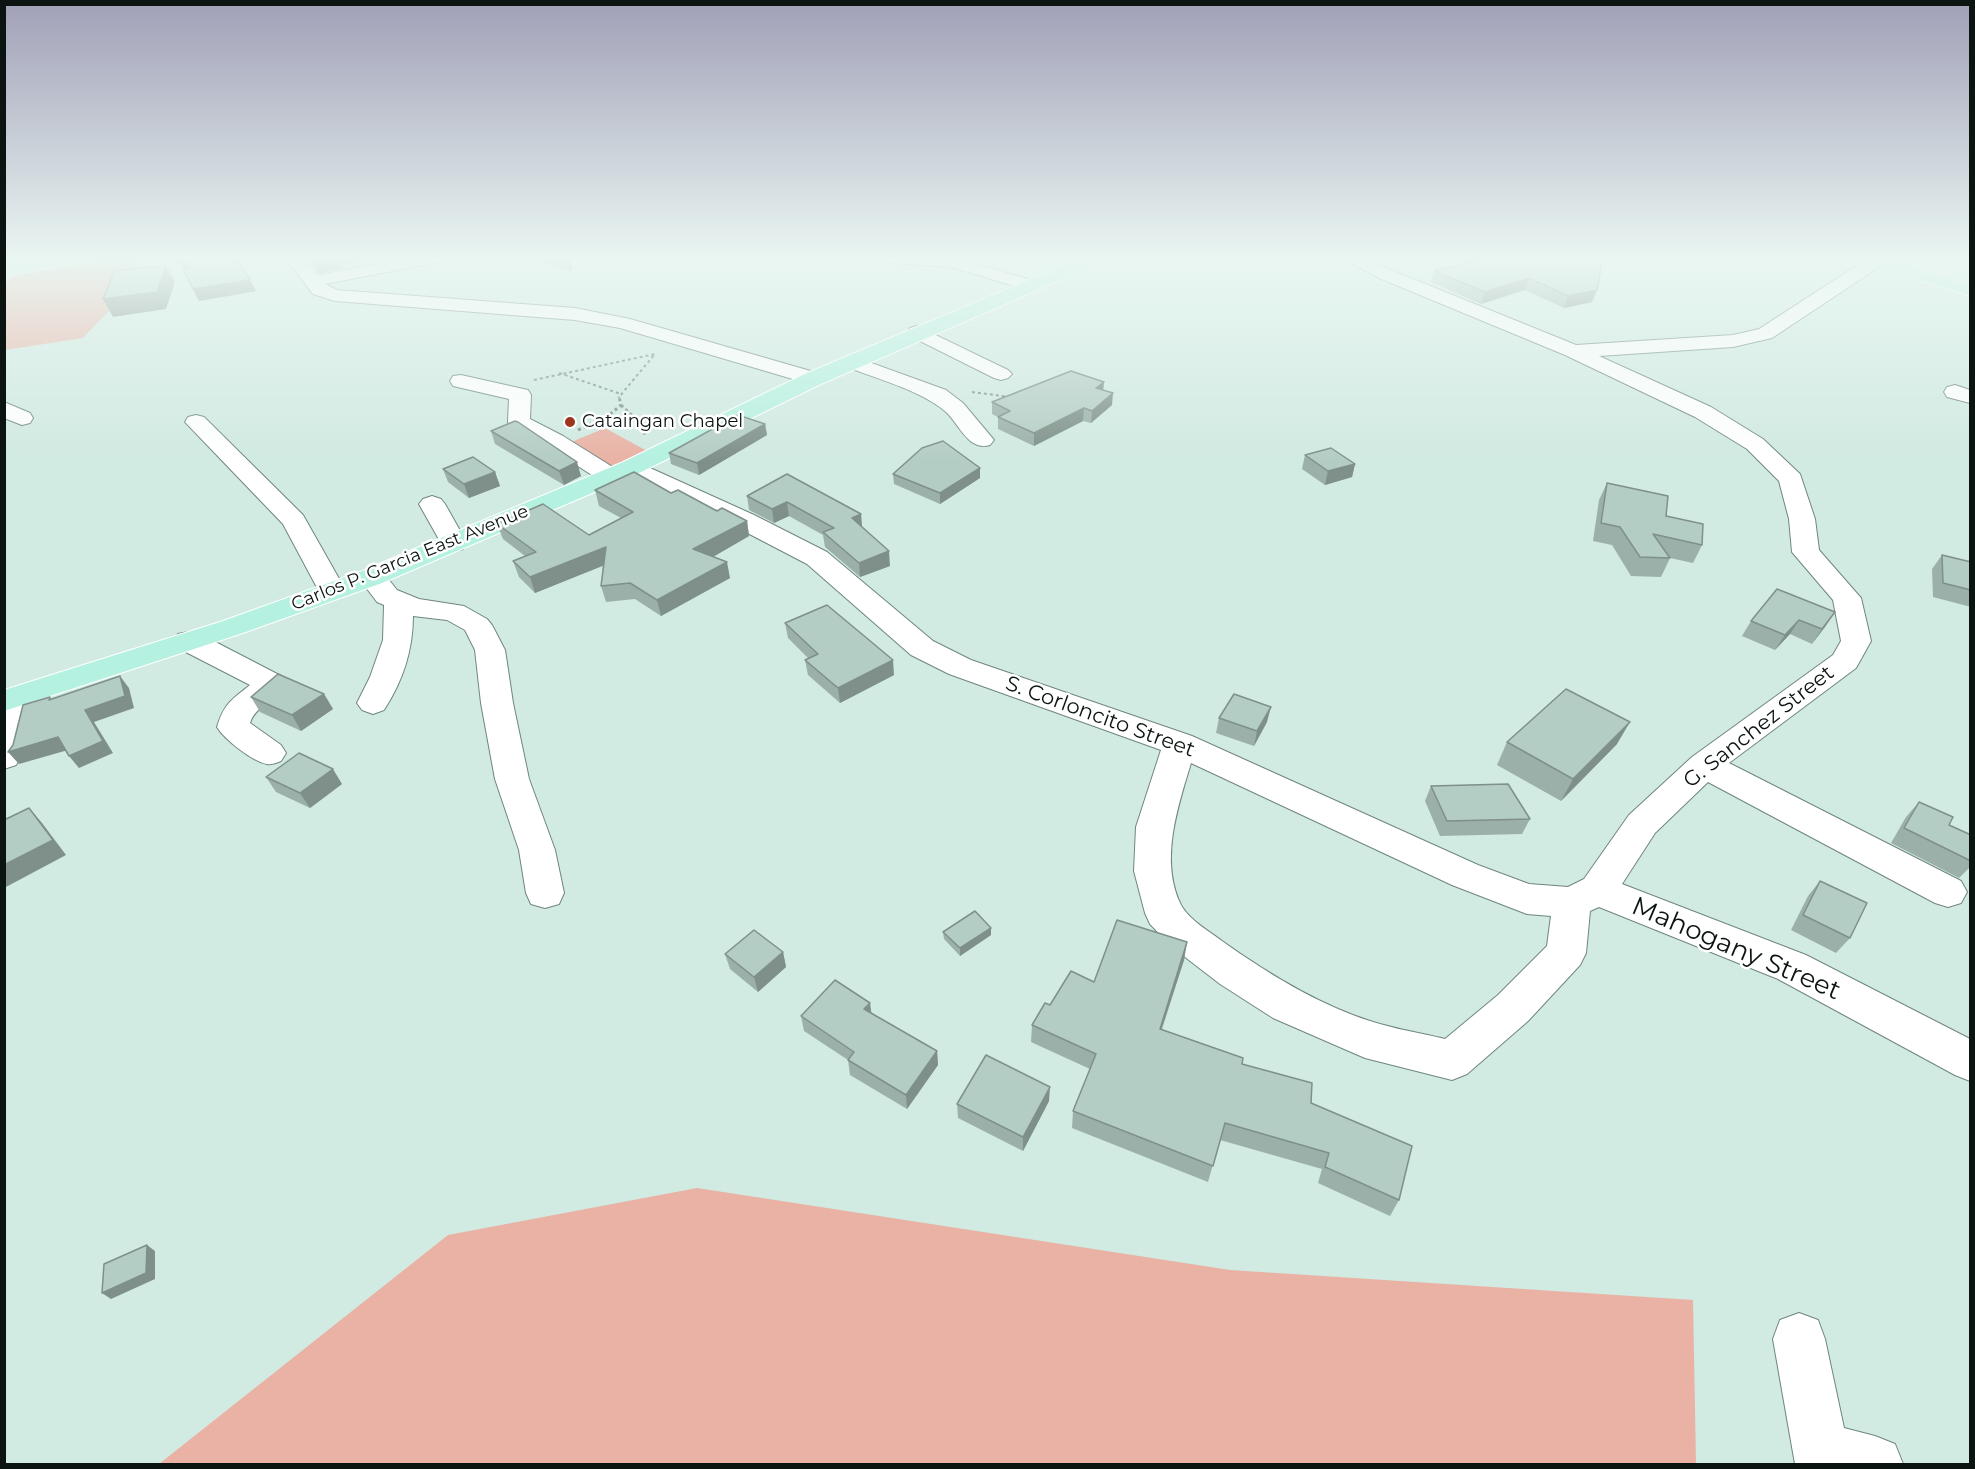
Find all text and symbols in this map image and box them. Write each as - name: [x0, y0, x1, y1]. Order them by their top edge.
- place label: Cataingan Chapel: [582, 411, 743, 433]
- marker: Cataingan Chapel: [563, 415, 577, 429]
- street label: Carlos P. Garcia East Avenue: [288, 500, 532, 616]
- street label: G. Sanchez Street: [1679, 660, 1839, 794]
- street label: S. Corloncito Street: [1002, 671, 1198, 763]
- street label: Mahogany Street: [1627, 891, 1845, 1007]

